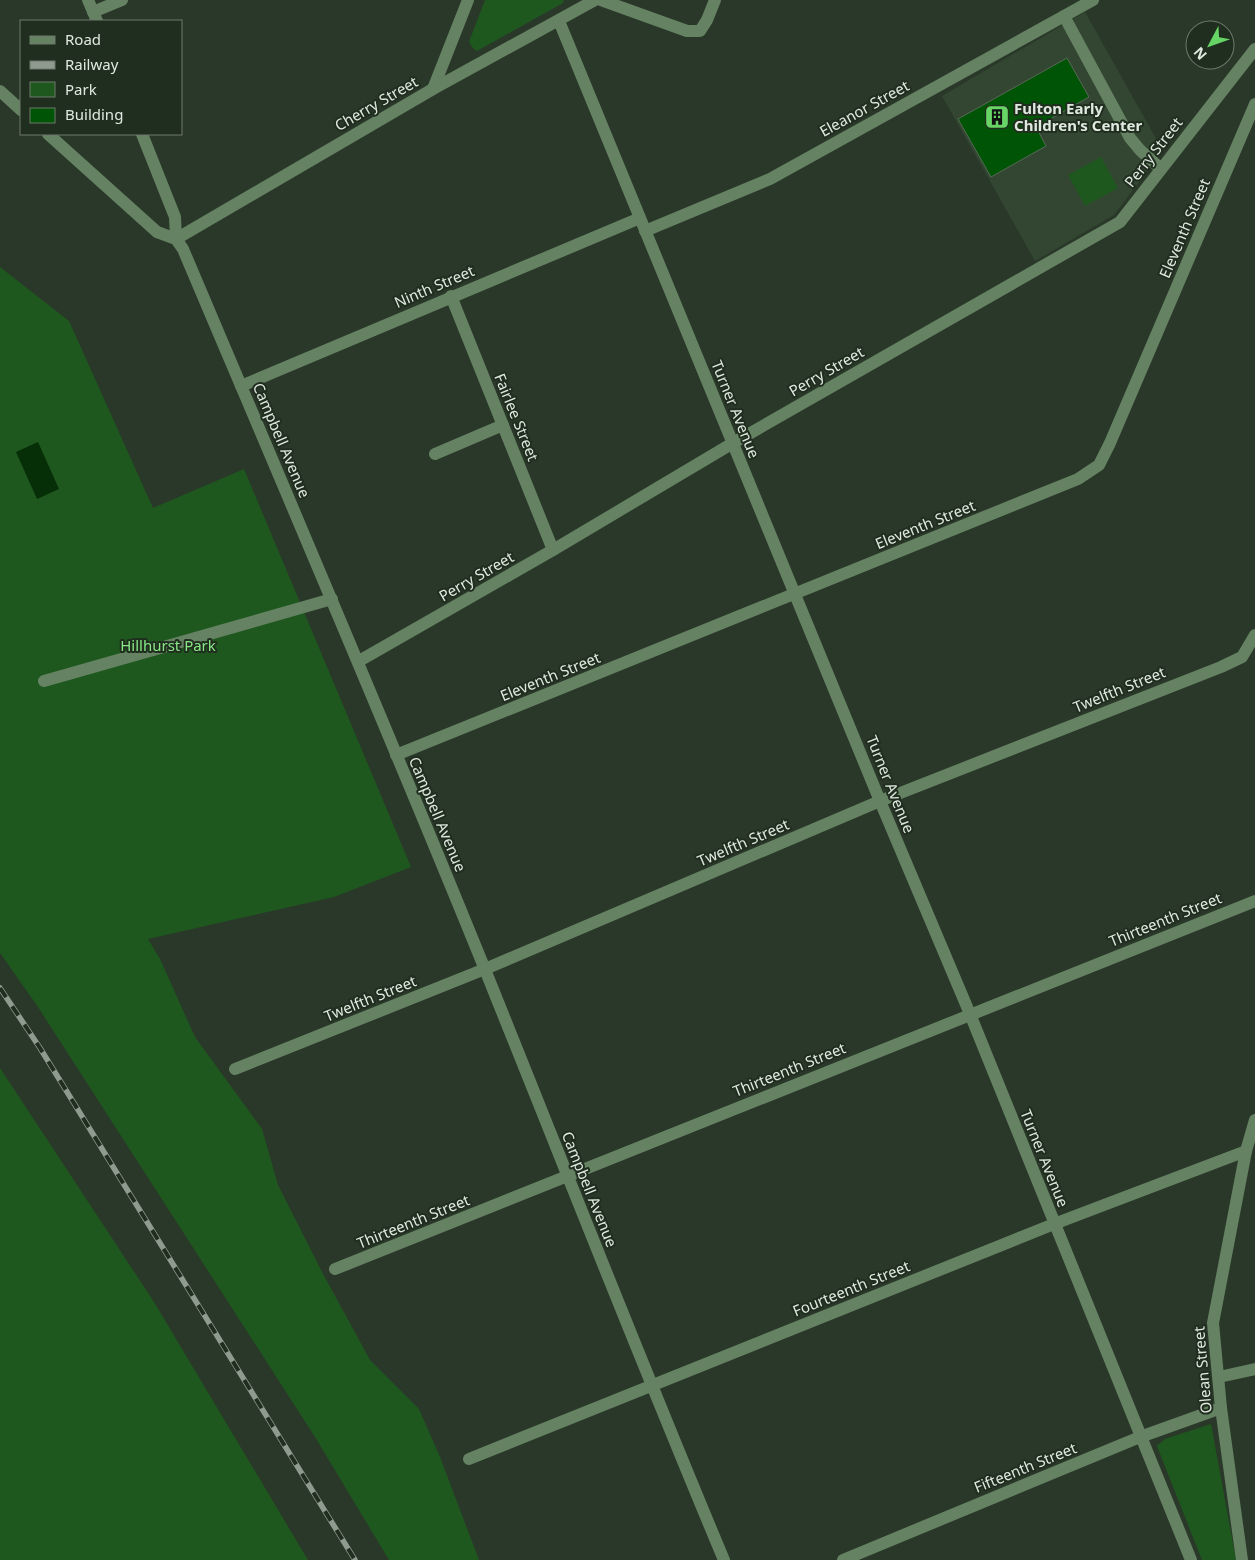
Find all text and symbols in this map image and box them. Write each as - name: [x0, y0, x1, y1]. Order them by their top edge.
- legend: [20, 20, 182, 135]
- north arrow: [1185, 20, 1235, 70]
- text: Road: [65, 29, 101, 49]
- text: N: [1189, 43, 1211, 64]
- text: Railway: [65, 54, 119, 74]
- street label: Cherry Street: [331, 71, 422, 135]
- street label: Eleanor Street: [816, 75, 913, 141]
- text: Park: [65, 79, 97, 99]
- place label: Fulton Early Children's Center: [1014, 98, 1143, 135]
- text: Building: [65, 104, 123, 124]
- building icon: Fulton Early Children's Center: [984, 104, 1010, 130]
- street label: Perry Street: [1119, 113, 1187, 191]
- street label: Eleventh Street: [1154, 175, 1214, 281]
- street label: Ninth Street: [391, 260, 478, 312]
- street label: Perry Street: [785, 341, 868, 401]
- street label: Turner Avenue: [707, 357, 765, 461]
- street label: Fairlee Street: [490, 370, 544, 464]
- street label: Campbell Avenue: [249, 379, 315, 501]
- street label: Eleventh Street: [872, 495, 979, 553]
- street label: Perry Street: [435, 546, 518, 606]
- park label: Hillhurst Park: [120, 635, 216, 655]
- street label: Eleventh Street: [497, 647, 604, 705]
- street label: Twelfth Street: [1070, 661, 1169, 717]
- street label: Turner Avenue: [862, 732, 920, 836]
- street label: Campbell Avenue: [405, 753, 471, 875]
- street label: Twelfth Street: [694, 813, 792, 870]
- street label: Thirteenth Street: [1106, 887, 1225, 951]
- street label: Twelfth Street: [321, 970, 420, 1026]
- street label: Thirteenth Street: [730, 1037, 849, 1101]
- street label: Turner Avenue: [1016, 1106, 1074, 1210]
- street label: Campbell Avenue: [558, 1128, 622, 1250]
- street label: Thirteenth Street: [354, 1189, 473, 1253]
- street label: Fourteenth Street: [790, 1255, 913, 1321]
- street label: Olean Street: [1188, 1325, 1216, 1414]
- street label: Fifteenth Street: [971, 1437, 1080, 1497]

